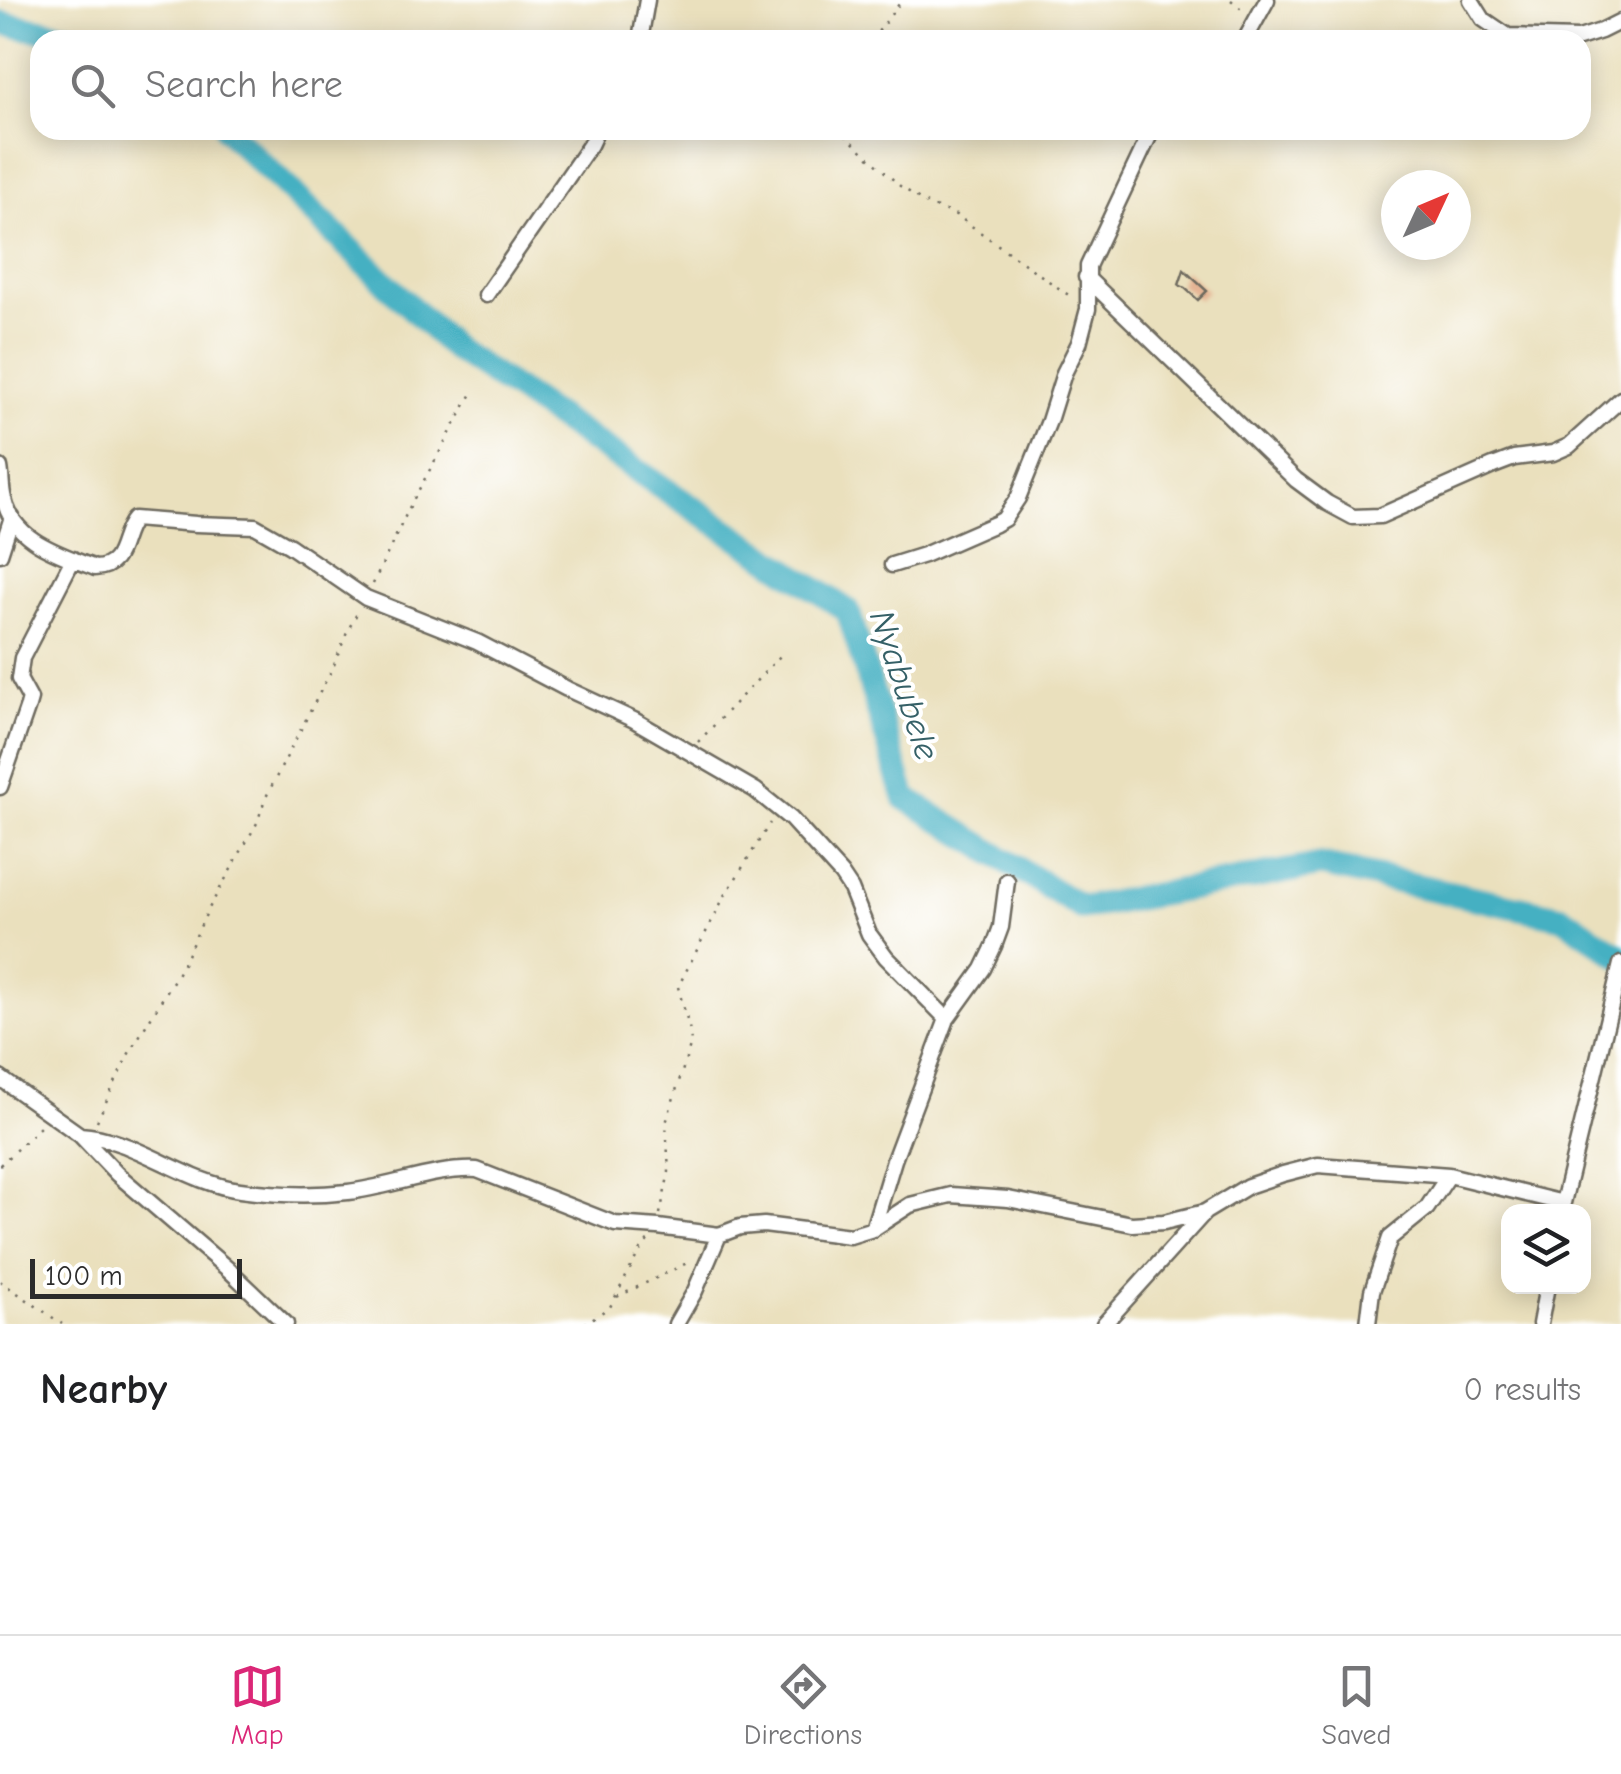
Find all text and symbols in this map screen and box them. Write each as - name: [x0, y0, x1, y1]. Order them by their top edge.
- search box: [30, 30, 1591, 140]
- icon: search: [65, 58, 120, 113]
- text: Search here: [145, 63, 343, 107]
- north arrow: [1381, 170, 1471, 260]
- water label: Nyabubele: [861, 605, 948, 765]
- map controls: [1501, 1204, 1591, 1294]
- button: layers: [1501, 1204, 1591, 1294]
- scale bar: [30, 1254, 242, 1298]
- text: 100 m: [45, 1260, 123, 1292]
- text: Nearby: [40, 1365, 167, 1414]
- text: 0 results: [1464, 1371, 1581, 1408]
- tab: Map: [230, 1659, 285, 1751]
- tab: Directions: [744, 1659, 862, 1751]
- tab: Saved: [1321, 1659, 1391, 1751]

